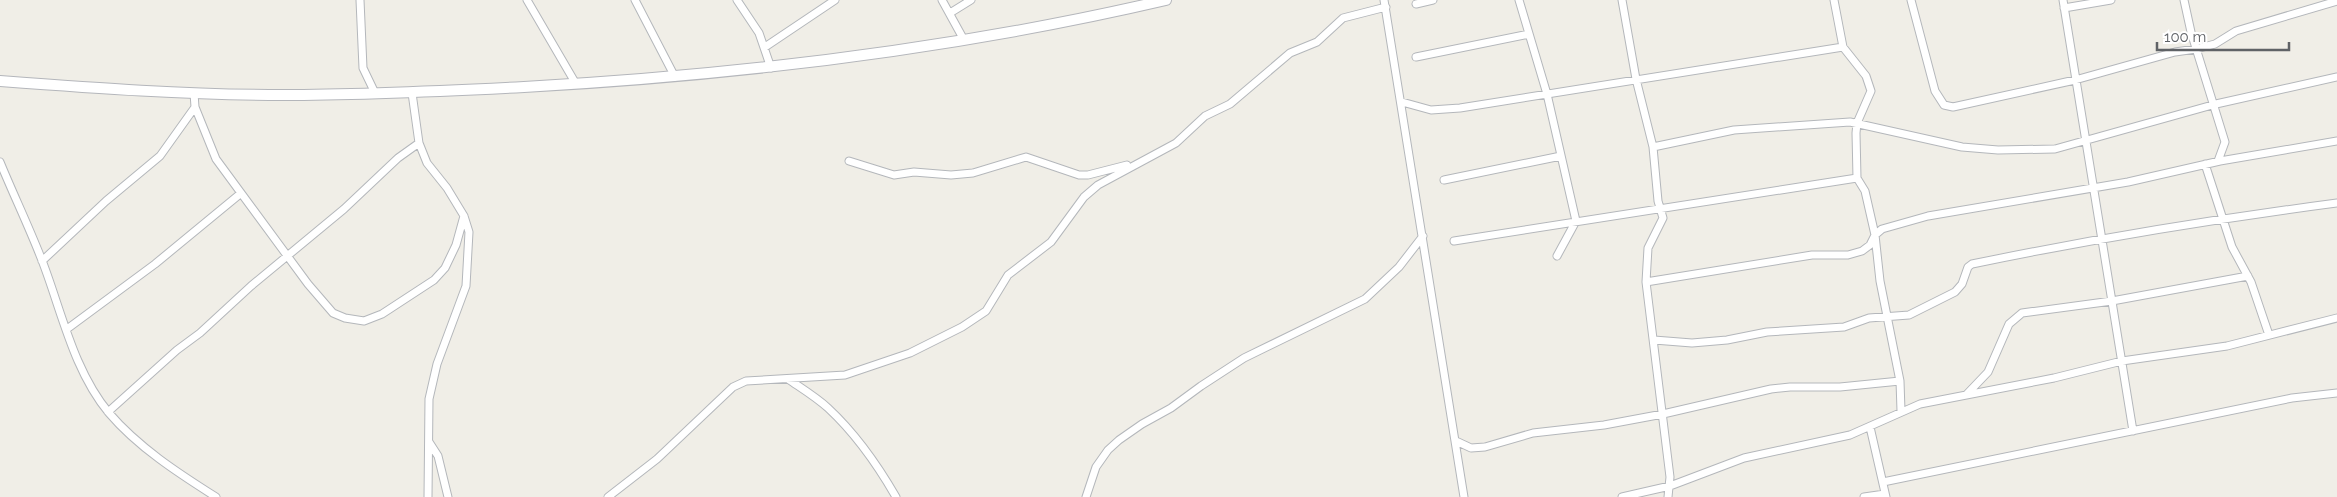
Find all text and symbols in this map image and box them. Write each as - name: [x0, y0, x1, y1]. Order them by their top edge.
- scale bar: [2157, 20, 2290, 52]
- text: 100 m: [2164, 28, 2206, 46]

